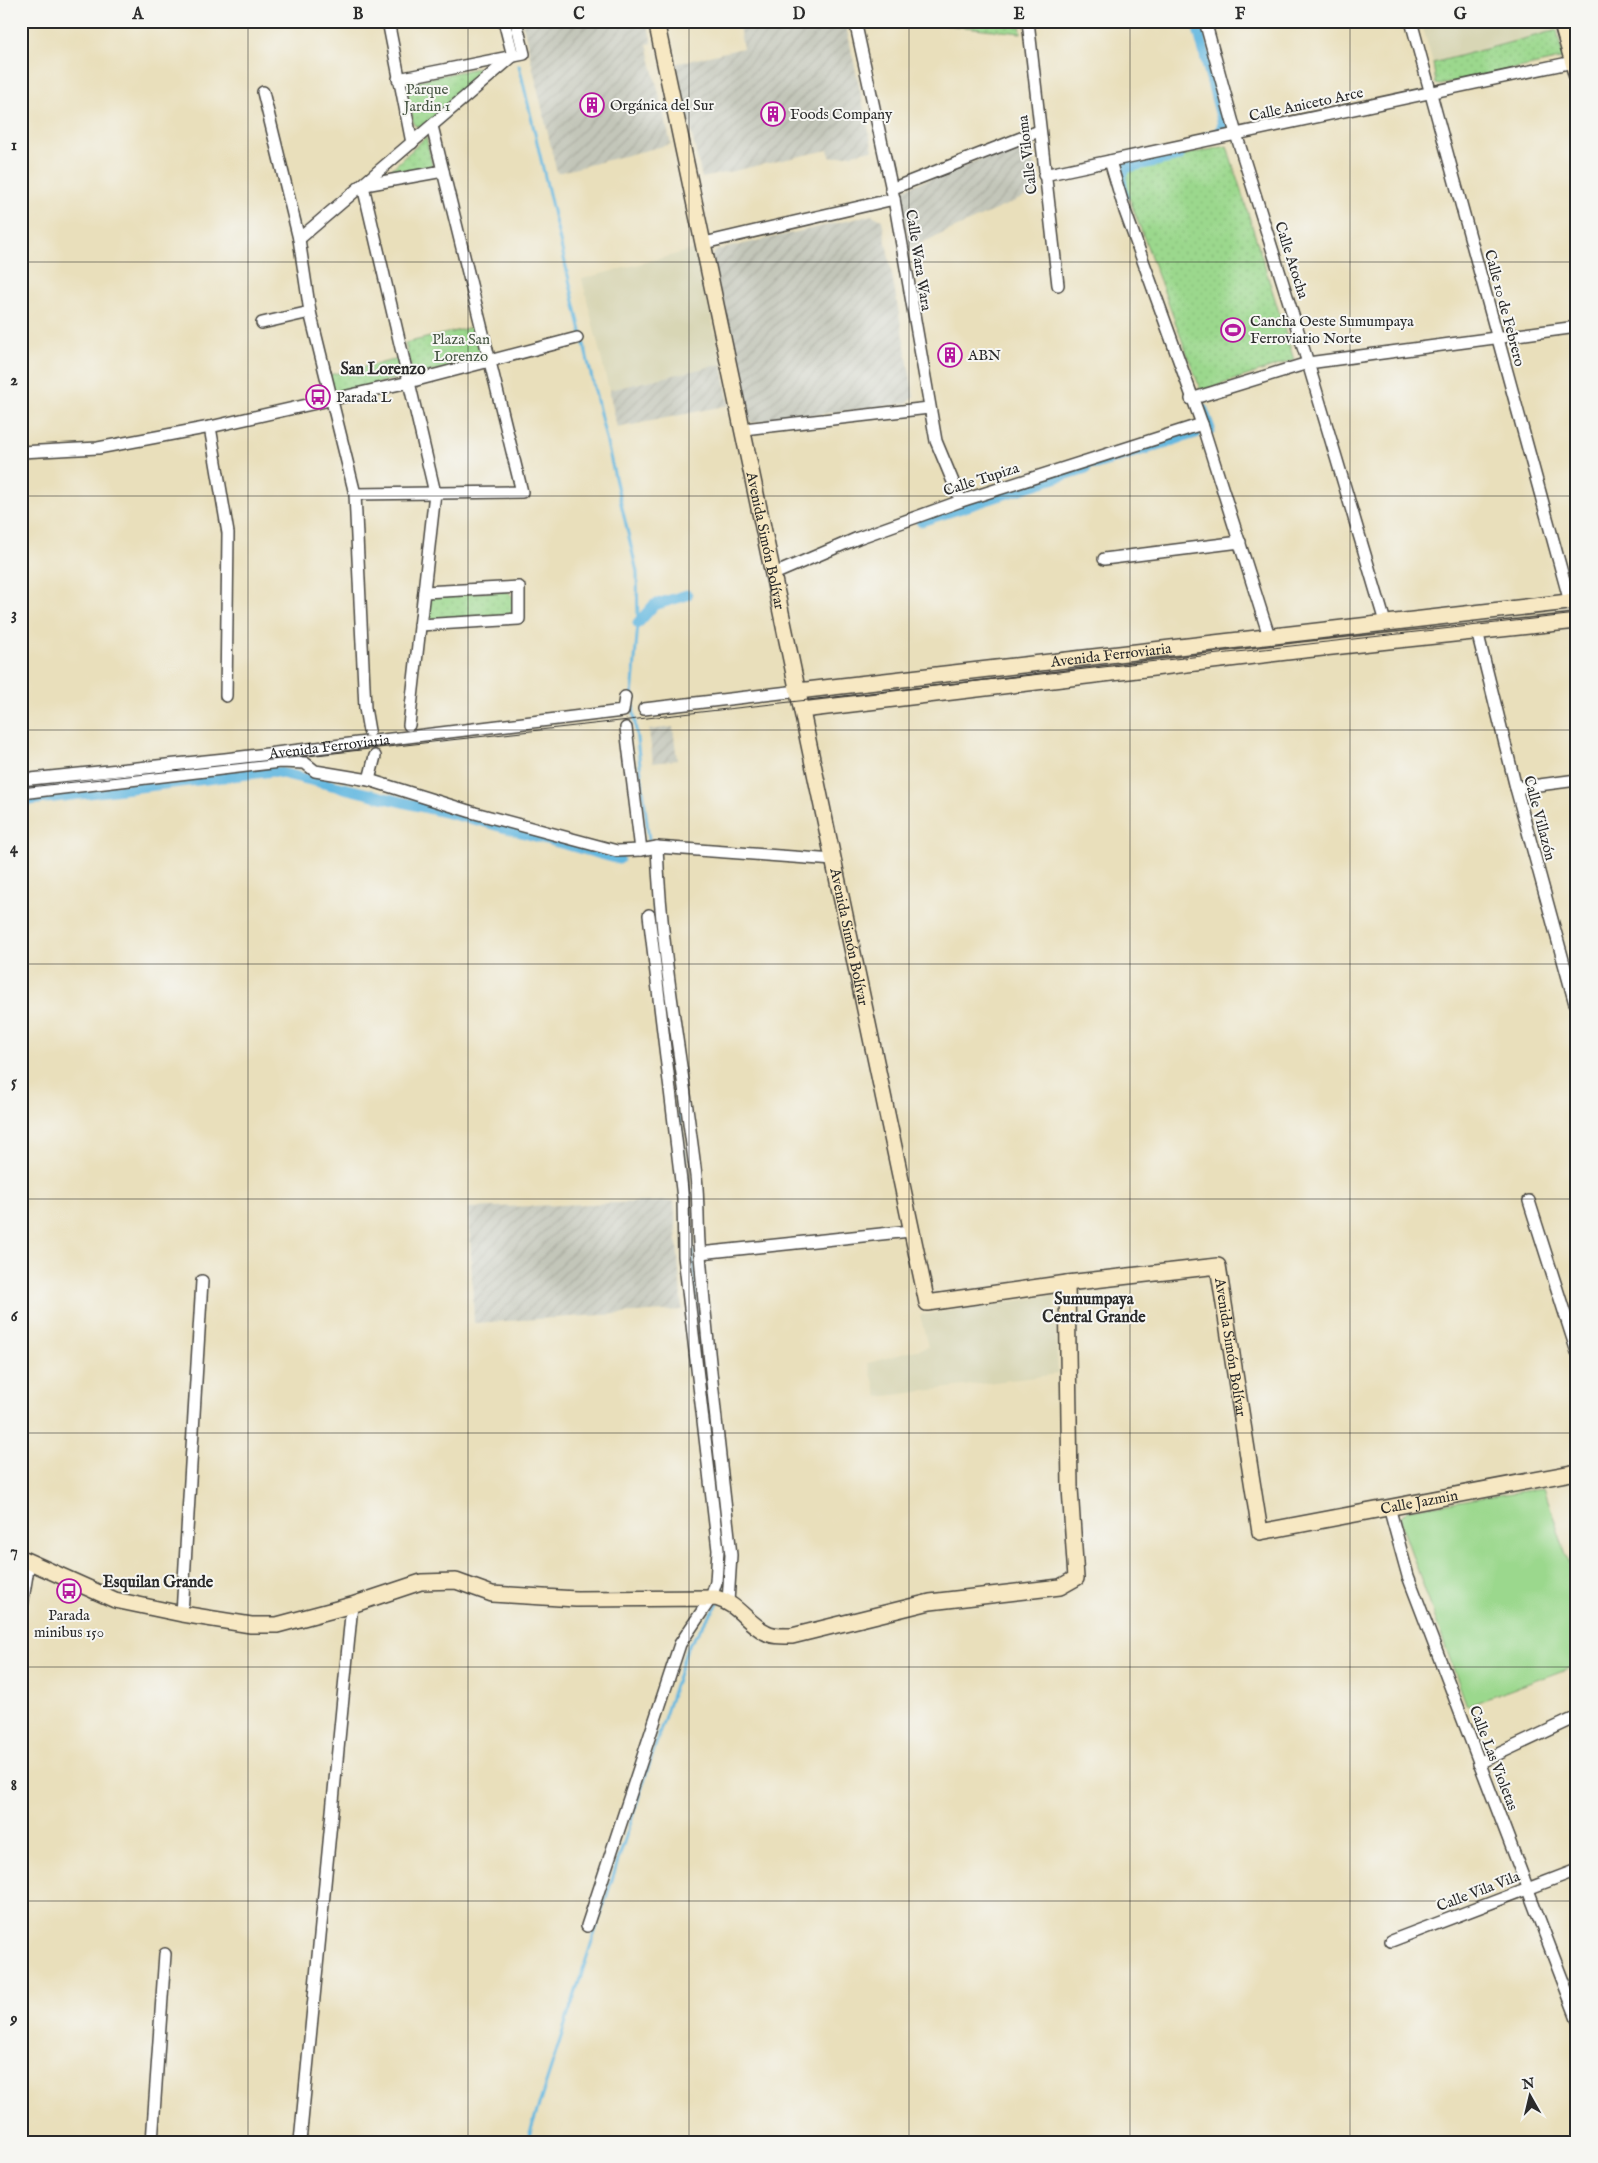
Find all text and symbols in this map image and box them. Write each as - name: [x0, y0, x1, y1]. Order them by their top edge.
- text: A: [132, 5, 145, 25]
- text: B: [353, 5, 364, 25]
- text: C: [573, 5, 585, 25]
- text: D: [793, 5, 806, 25]
- text: E: [1013, 5, 1025, 25]
- text: F: [1235, 5, 1246, 25]
- text: G: [1454, 5, 1467, 25]
- park label: Parque Jardin 1: [402, 80, 450, 116]
- street label: Calle Aniceto Arce: [1247, 83, 1365, 126]
- building icon: Orgánica del Sur: [579, 92, 605, 118]
- place label: Orgánica del Sur: [610, 96, 714, 115]
- building icon: Foods Company: [760, 101, 786, 127]
- place label: Foods Company: [790, 105, 893, 124]
- street label: Calle Viloma: [1013, 114, 1042, 196]
- text: 1: [11, 136, 17, 156]
- street label: Calle Wara Wara: [901, 208, 936, 313]
- street label: Calle Atocha: [1270, 219, 1313, 301]
- street label: Calle 10 de Febrero: [1480, 248, 1529, 369]
- place label: Cancha Oeste Sumumpaya Ferroviario Norte: [1250, 312, 1414, 348]
- sports icon: Cancha Oeste Sumumpaya Ferroviario Norte: [1220, 317, 1246, 343]
- park label: Plaza San Lorenzo: [432, 330, 490, 366]
- building icon: ABN: [937, 342, 963, 368]
- place label: ABN: [967, 346, 1001, 365]
- district label: San Lorenzo: [340, 360, 426, 380]
- text: 2: [10, 371, 18, 391]
- bus stop icon: Parada L: [305, 384, 331, 410]
- place label: Parada L: [336, 388, 392, 407]
- street label: Calle Tupiza: [941, 458, 1022, 501]
- street label: Avenida Simón Bolívar: [741, 469, 789, 612]
- text: 3: [11, 605, 17, 625]
- street label: Avenida Ferroviaria: [1049, 639, 1173, 672]
- street label: Avenida Ferroviaria: [267, 730, 391, 764]
- street label: Calle Villazón: [1519, 774, 1560, 863]
- text: 4: [10, 839, 19, 859]
- street label: Avenida Simón Bolívar: [825, 865, 873, 1008]
- text: 5: [11, 1073, 17, 1093]
- street label: Avenida Simón Bolívar: [1210, 1276, 1251, 1419]
- district label: Sumumpaya Central Grande: [1042, 1290, 1146, 1328]
- text: 6: [11, 1307, 19, 1327]
- street label: Calle Jazmin: [1379, 1486, 1460, 1519]
- text: 7: [10, 1542, 18, 1562]
- district label: Esquilan Grande: [103, 1573, 214, 1593]
- bus stop icon: Parada minibus 150: [56, 1578, 82, 1604]
- place label: Parada minibus 150: [34, 1606, 104, 1642]
- street label: Calle Las Violetas: [1465, 1703, 1522, 1813]
- text: 8: [11, 1776, 17, 1796]
- street label: Calle Vila Vila: [1434, 1867, 1523, 1916]
- text: 9: [10, 2010, 18, 2030]
- north arrow: [1506, 2070, 1556, 2120]
- text: N: [1520, 2074, 1536, 2094]

